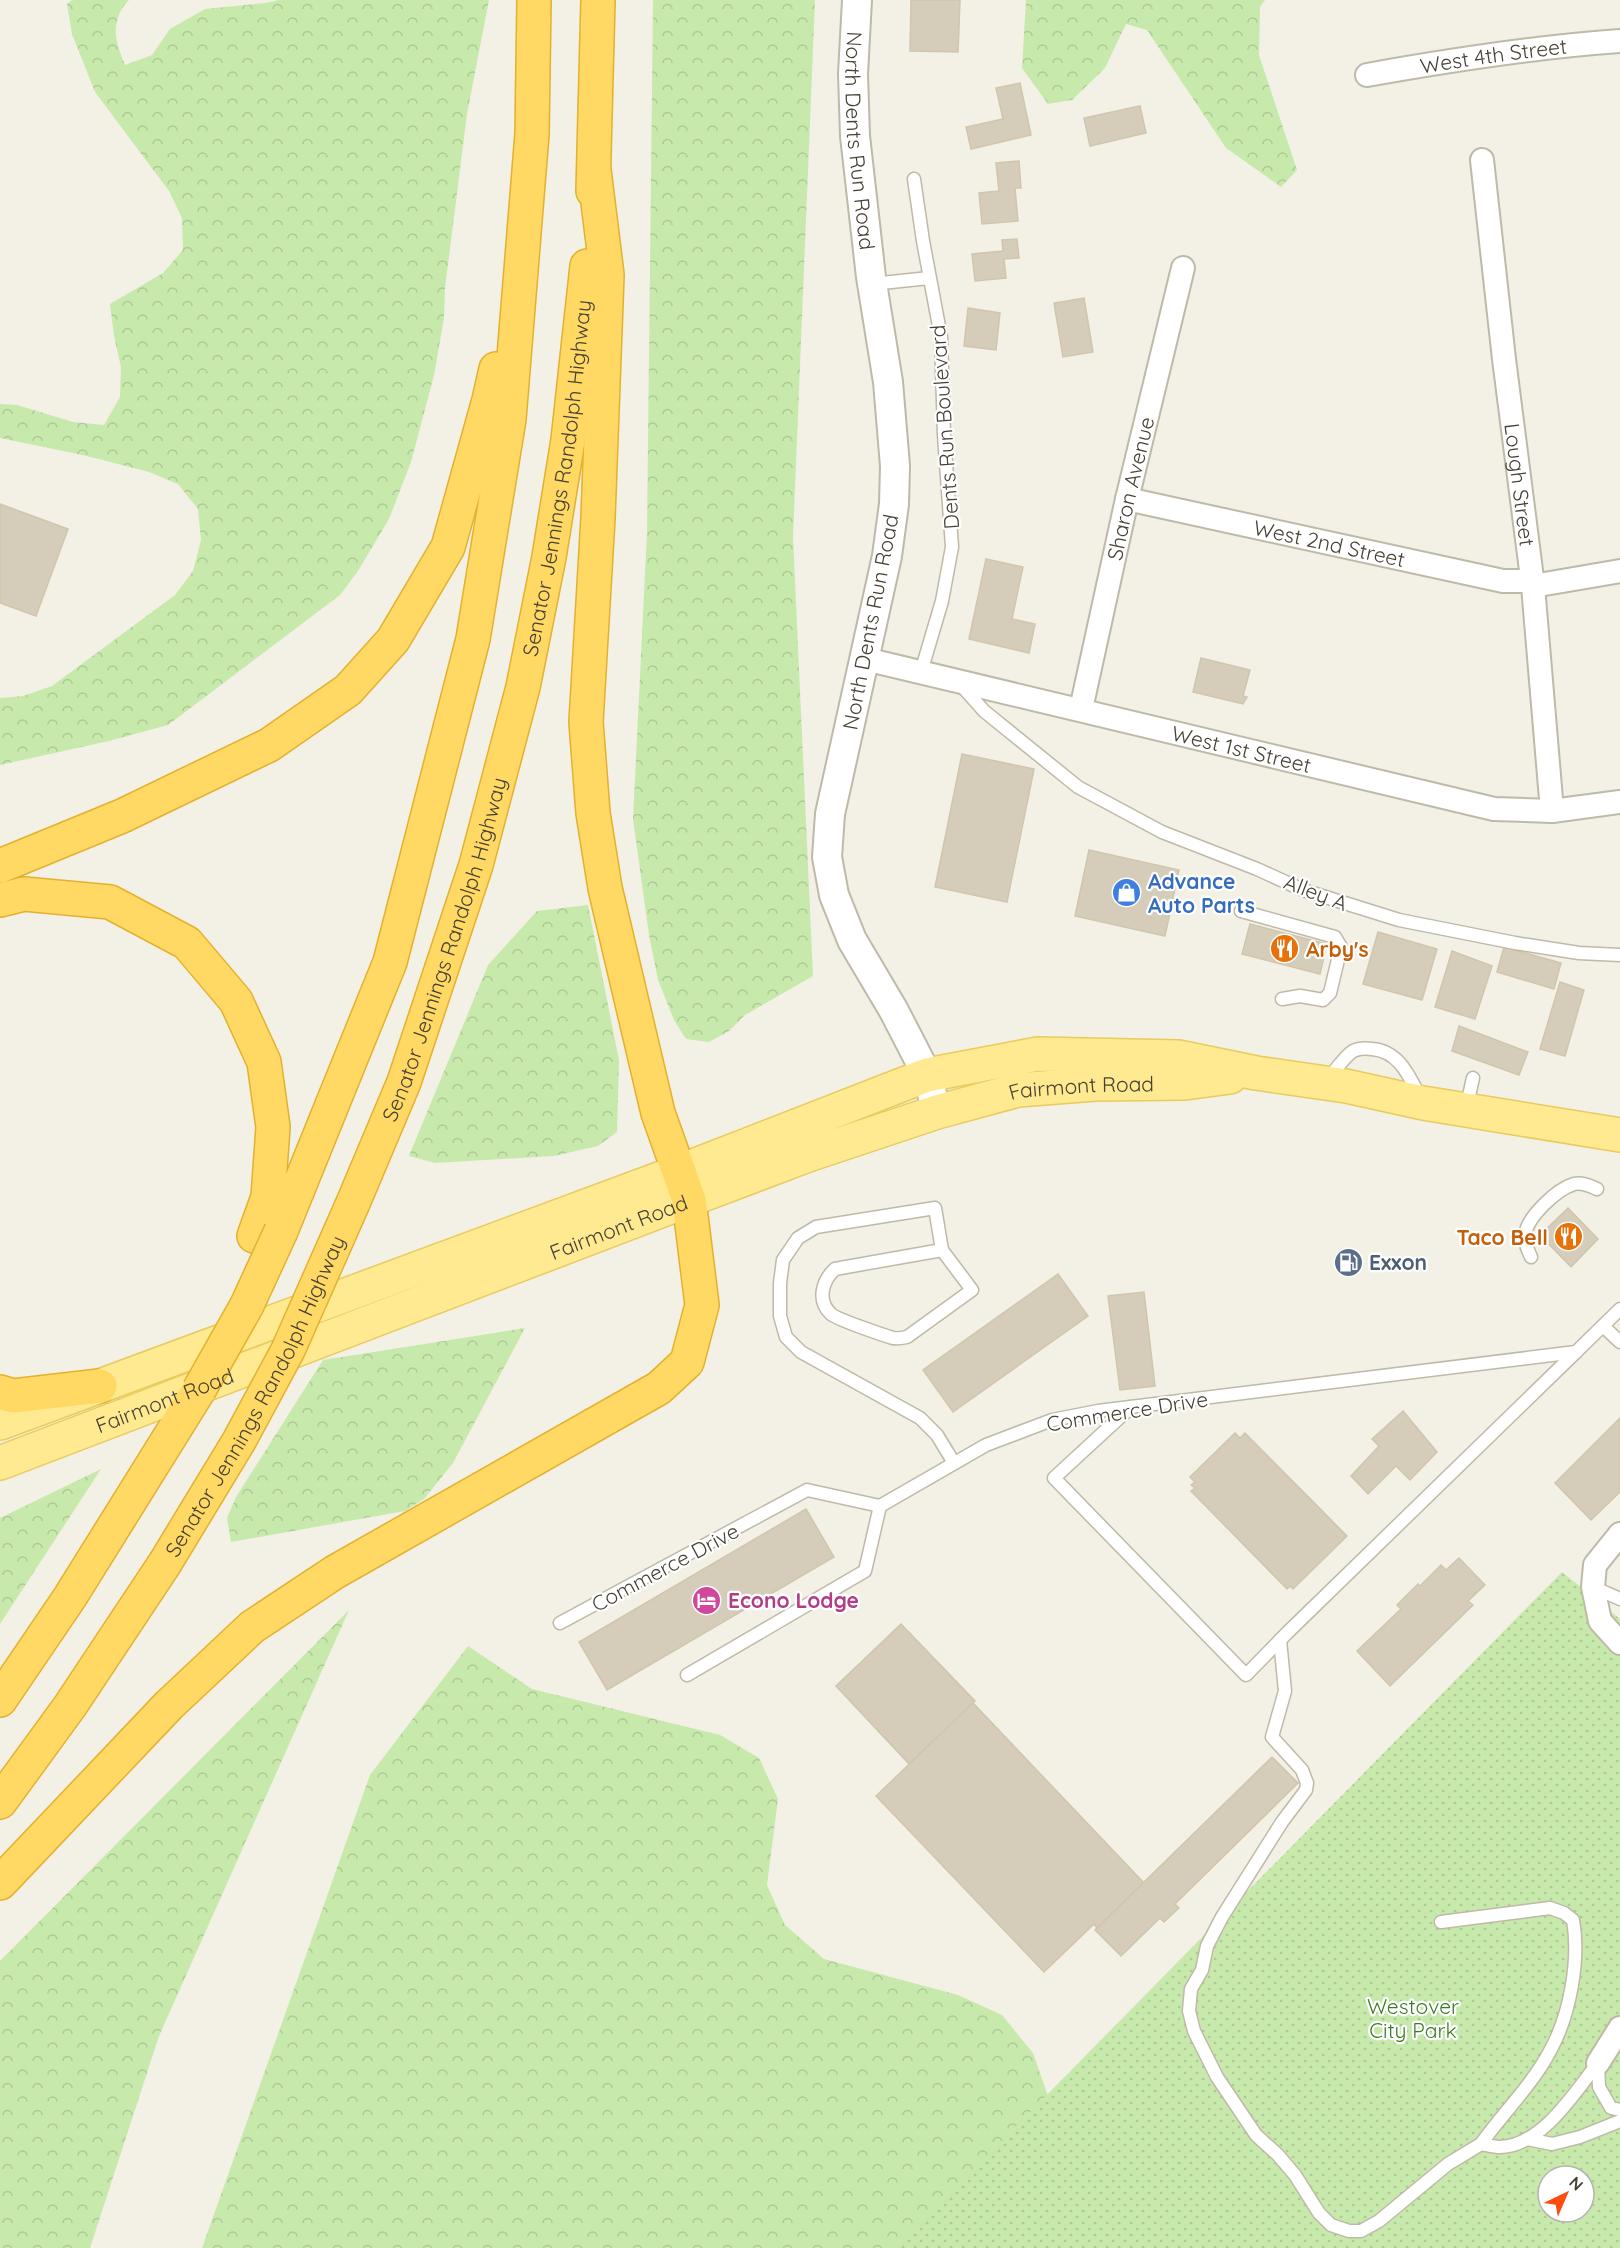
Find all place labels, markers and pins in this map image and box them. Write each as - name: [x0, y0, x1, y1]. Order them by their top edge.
- place label: Advance Auto Parts: [1148, 868, 1255, 918]
- shop icon: Advance Auto Parts: [1111, 877, 1143, 909]
- restaurant icon: Arby's: [1269, 933, 1301, 965]
- place label: Arby's: [1306, 936, 1369, 962]
- restaurant icon: Taco Bell: [1553, 1221, 1585, 1253]
- place label: Taco Bell: [1456, 1224, 1548, 1250]
- fuel station icon: Exxon: [1332, 1246, 1364, 1278]
- place label: Exxon: [1369, 1249, 1427, 1275]
- hotel icon: Econo Lodge: [691, 1584, 723, 1616]
- place label: Econo Lodge: [728, 1587, 859, 1613]

